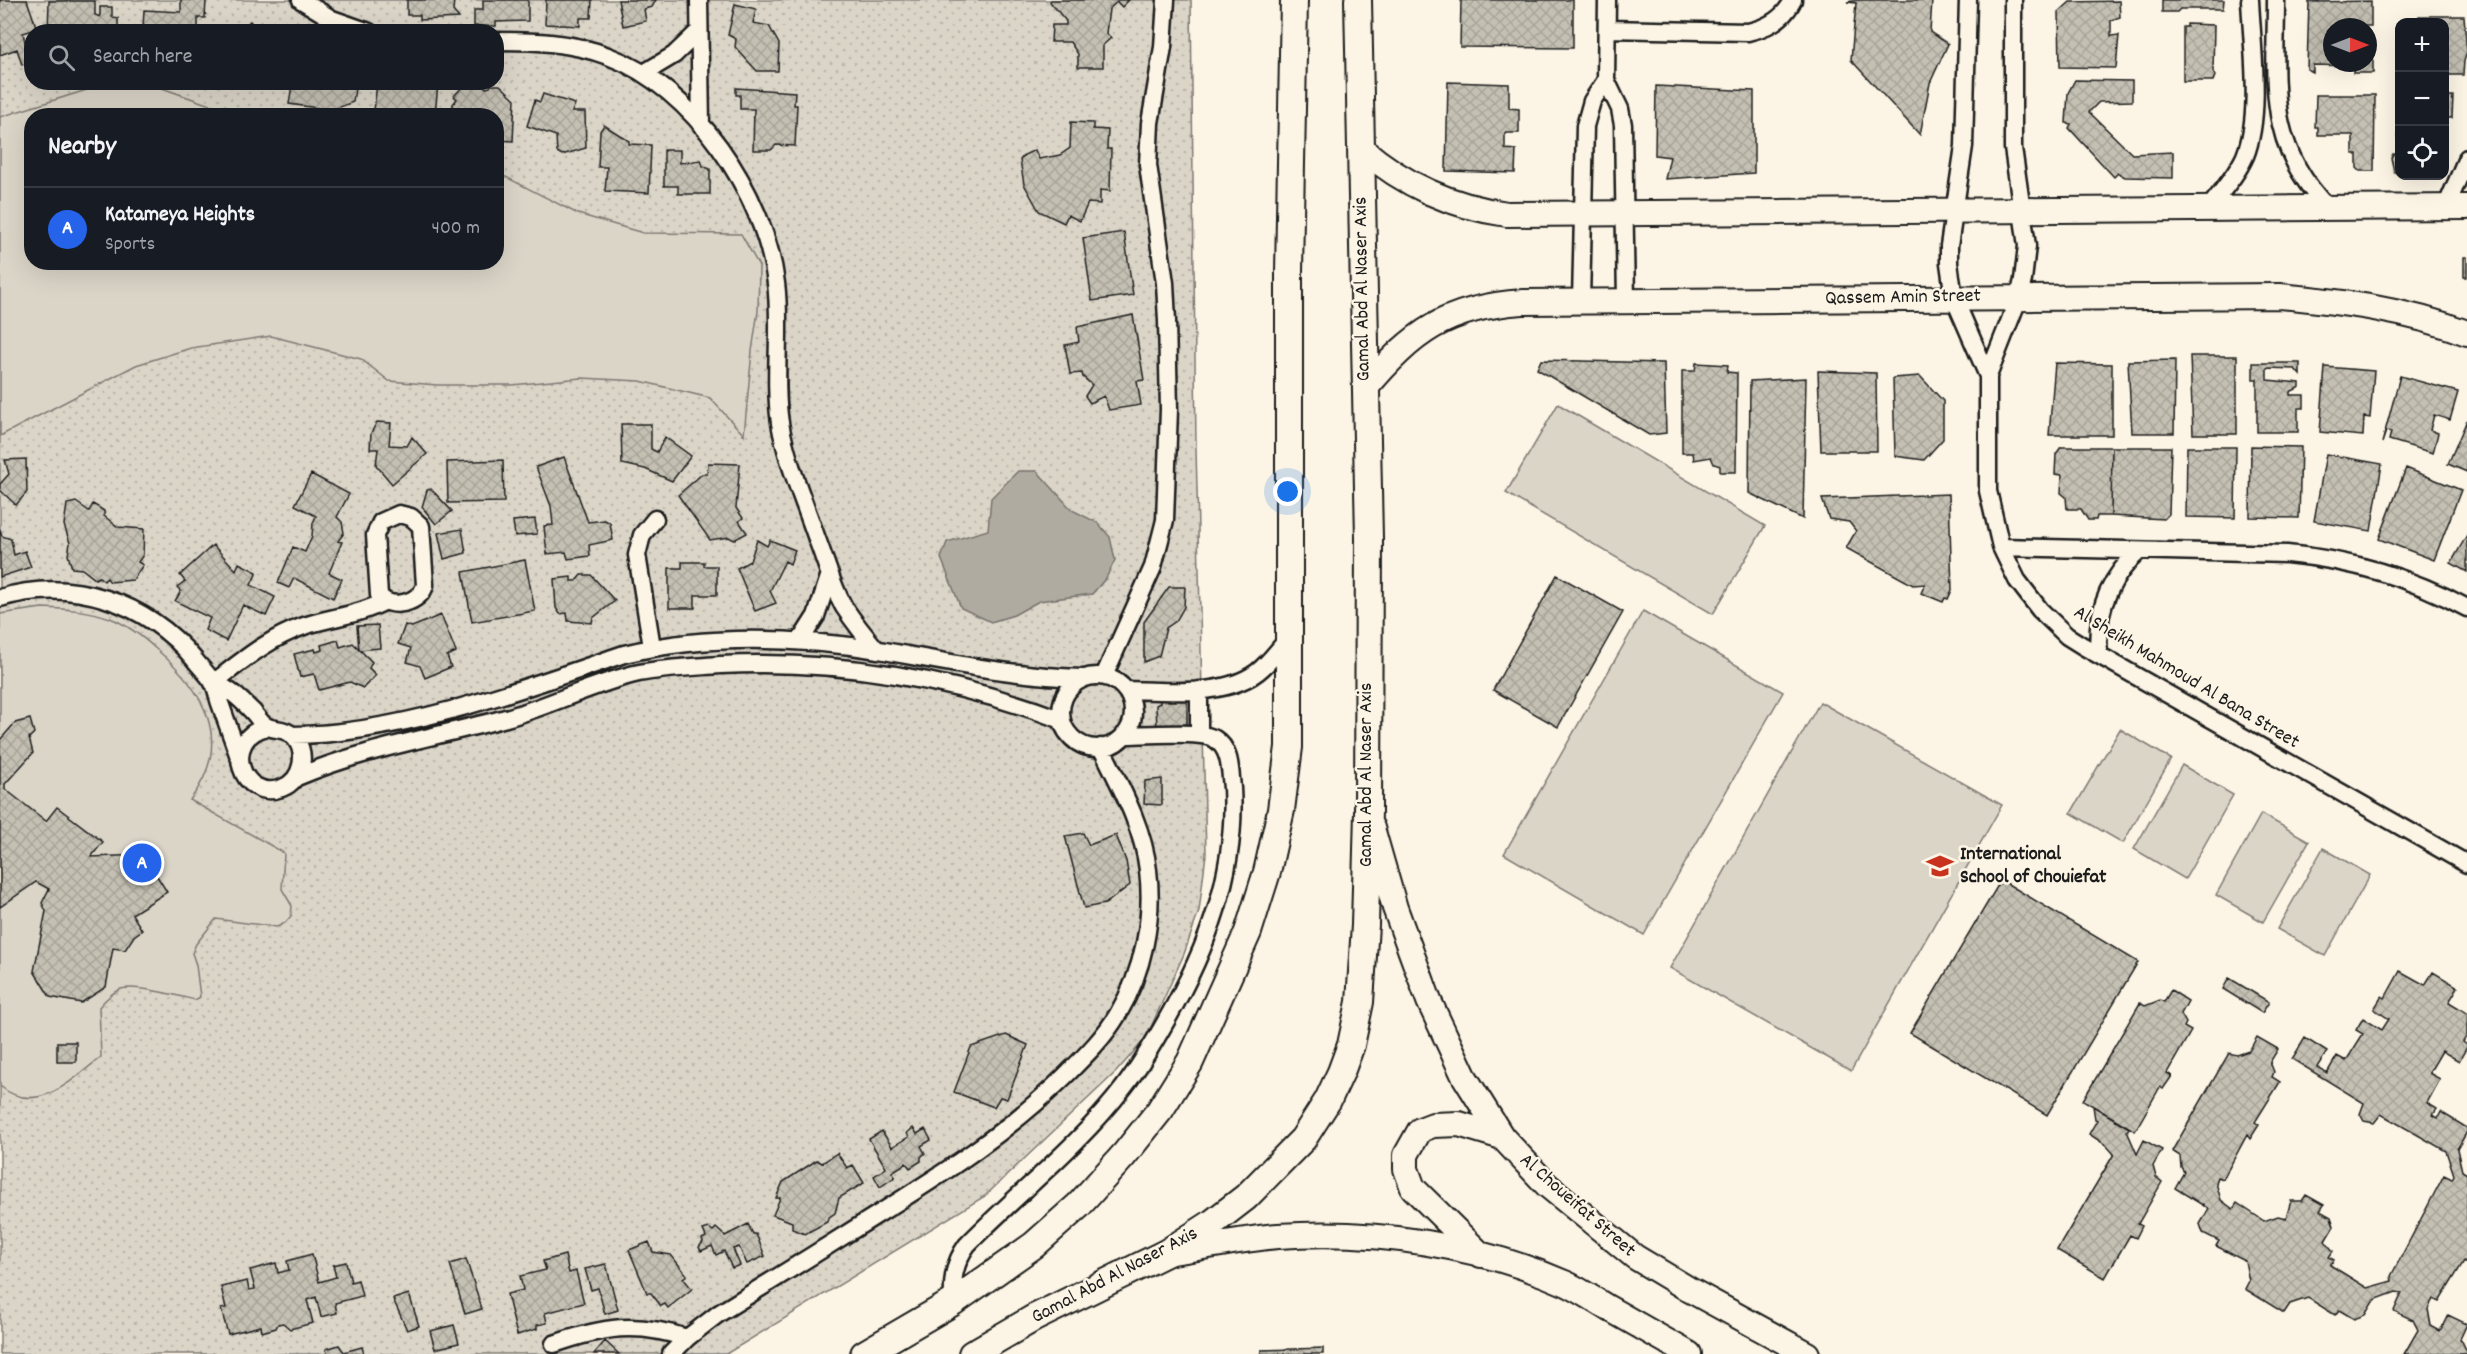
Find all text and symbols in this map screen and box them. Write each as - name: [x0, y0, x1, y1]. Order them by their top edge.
- north arrow: [2323, 18, 2377, 72]
- map controls: [2395, 18, 2449, 180]
- button: +: [2395, 18, 2449, 72]
- search box: [24, 24, 504, 90]
- icon: search: [45, 41, 78, 74]
- text: Search here: [93, 42, 192, 73]
- button: −: [2395, 72, 2449, 126]
- button: locate: [2395, 126, 2449, 180]
- text: Nearby: [48, 129, 116, 166]
- street label: Gamal Abd Al Naser Axis: [1347, 196, 1379, 382]
- text: Katameya Heights: [105, 200, 255, 231]
- text: A: [62, 215, 73, 243]
- text: 400 m: [432, 215, 480, 243]
- text: Sports: [105, 231, 155, 259]
- street label: Qassem Amin Street: [1825, 283, 1981, 313]
- your location: [1273, 477, 1302, 506]
- street label: Al Sheikh Mahmoud Al Bana Street: [2068, 599, 2304, 757]
- street label: Gamal Abd Al Naser Axis: [1353, 683, 1381, 867]
- pin: A: [122, 840, 162, 886]
- place label: International School of Chouiefat: [1960, 841, 2107, 892]
- school or university icon: International School of Chouiefat: [1925, 851, 1955, 881]
- street label: Al Choueifat Street: [1513, 1147, 1641, 1265]
- street label: Gamal Abd Al Naser Axis: [1027, 1220, 1203, 1332]

